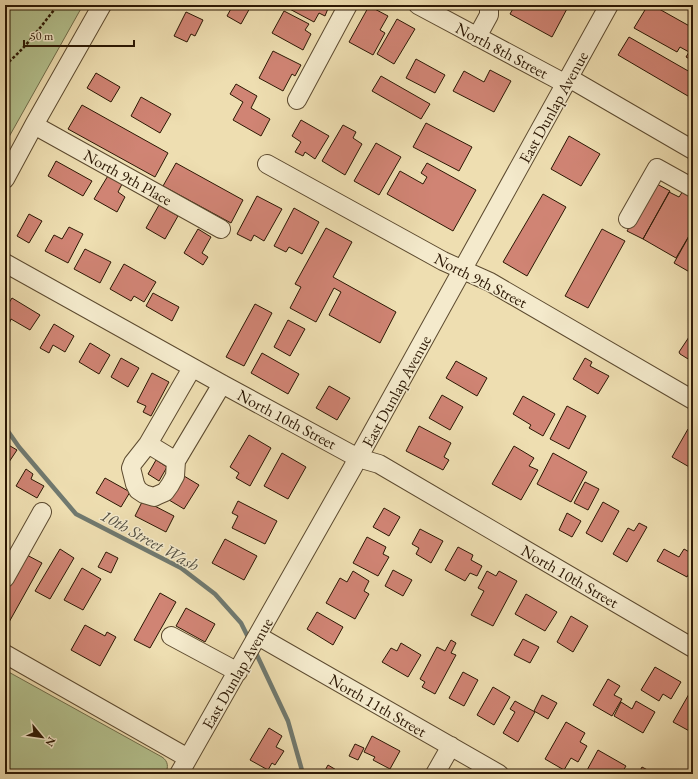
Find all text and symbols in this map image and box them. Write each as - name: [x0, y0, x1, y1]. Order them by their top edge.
- street label: North 8th Street: [452, 17, 552, 84]
- scale bar: [24, 22, 134, 48]
- text: 50 m: [30, 28, 54, 44]
- street label: East Dunlap Avenue: [514, 47, 593, 167]
- street label: North 9th Place: [80, 144, 176, 210]
- street label: North 9th Street: [431, 248, 531, 313]
- street label: East Dunlap Avenue: [357, 331, 436, 451]
- street label: North 10th Street: [234, 384, 340, 454]
- water label: 10th Street Wash: [97, 504, 204, 576]
- street label: North 10th Street: [517, 540, 622, 613]
- street label: East Dunlap Avenue: [197, 614, 278, 733]
- street label: North 11th Street: [325, 669, 430, 742]
- north arrow: [22, 717, 62, 757]
- text: N: [42, 735, 59, 749]

